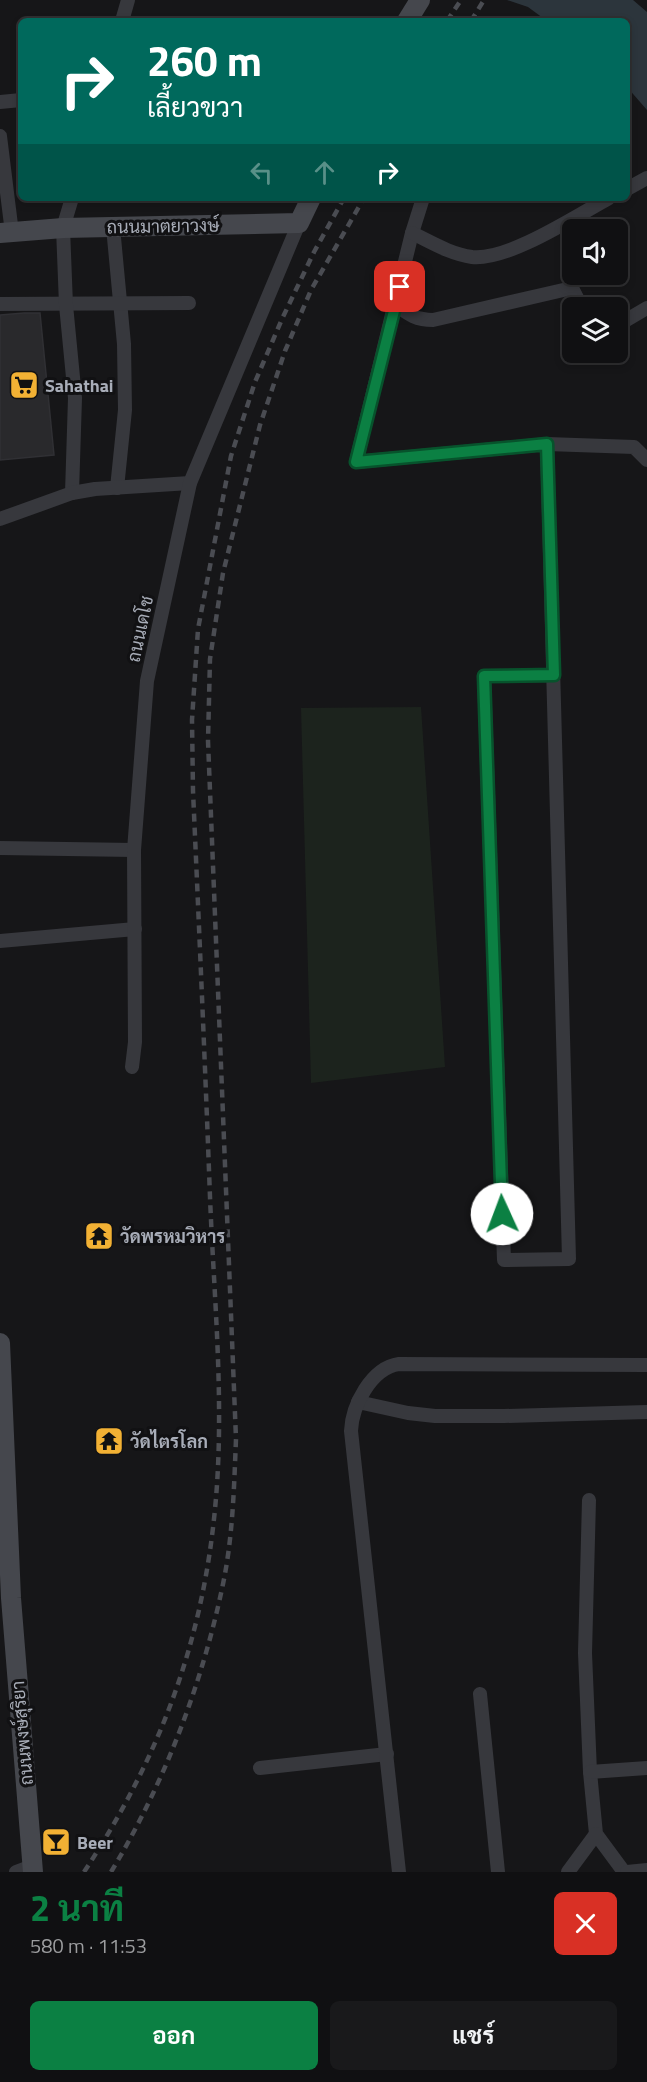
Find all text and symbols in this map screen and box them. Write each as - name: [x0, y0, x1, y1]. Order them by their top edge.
- text: 260 m: [147, 28, 262, 92]
- icon: right: [48, 42, 126, 120]
- text: เลี้ยวขวา: [147, 86, 243, 127]
- icon: left: [245, 156, 278, 189]
- icon: ahead: [308, 156, 341, 189]
- icon: right: [371, 156, 404, 189]
- street label: ถนนมาตยาวงษ์: [106, 212, 220, 240]
- map controls: [562, 219, 628, 363]
- button: sound: [562, 219, 628, 285]
- pin: [374, 261, 425, 312]
- icon: arrive: [383, 270, 416, 303]
- button: layers: [562, 297, 628, 363]
- supermarket icon: Sahathai: [8, 369, 40, 401]
- place label: Sahathai: [45, 372, 114, 399]
- street label: ถนนเดโช: [120, 593, 160, 665]
- position arrow: [470, 1182, 534, 1246]
- temple icon: วัดพรหมวิหาร: [83, 1220, 115, 1252]
- place label: วัดพรหมวิหาร: [120, 1223, 225, 1250]
- temple icon: วัดไตรโลก: [93, 1425, 125, 1457]
- place label: วัดไตรโลก: [130, 1428, 208, 1455]
- street label: ถนนพงษ์สุริยา: [4, 1680, 40, 1786]
- bar icon: Beer: [40, 1826, 72, 1858]
- place label: Beer: [77, 1829, 113, 1856]
- text: 2 นาที: [30, 1880, 124, 1935]
- button: close: [554, 1892, 617, 1955]
- text: 580 m · 11:53: [30, 1930, 147, 1961]
- button: ออก: [30, 2001, 318, 2070]
- button: แชร์: [330, 2001, 617, 2070]

